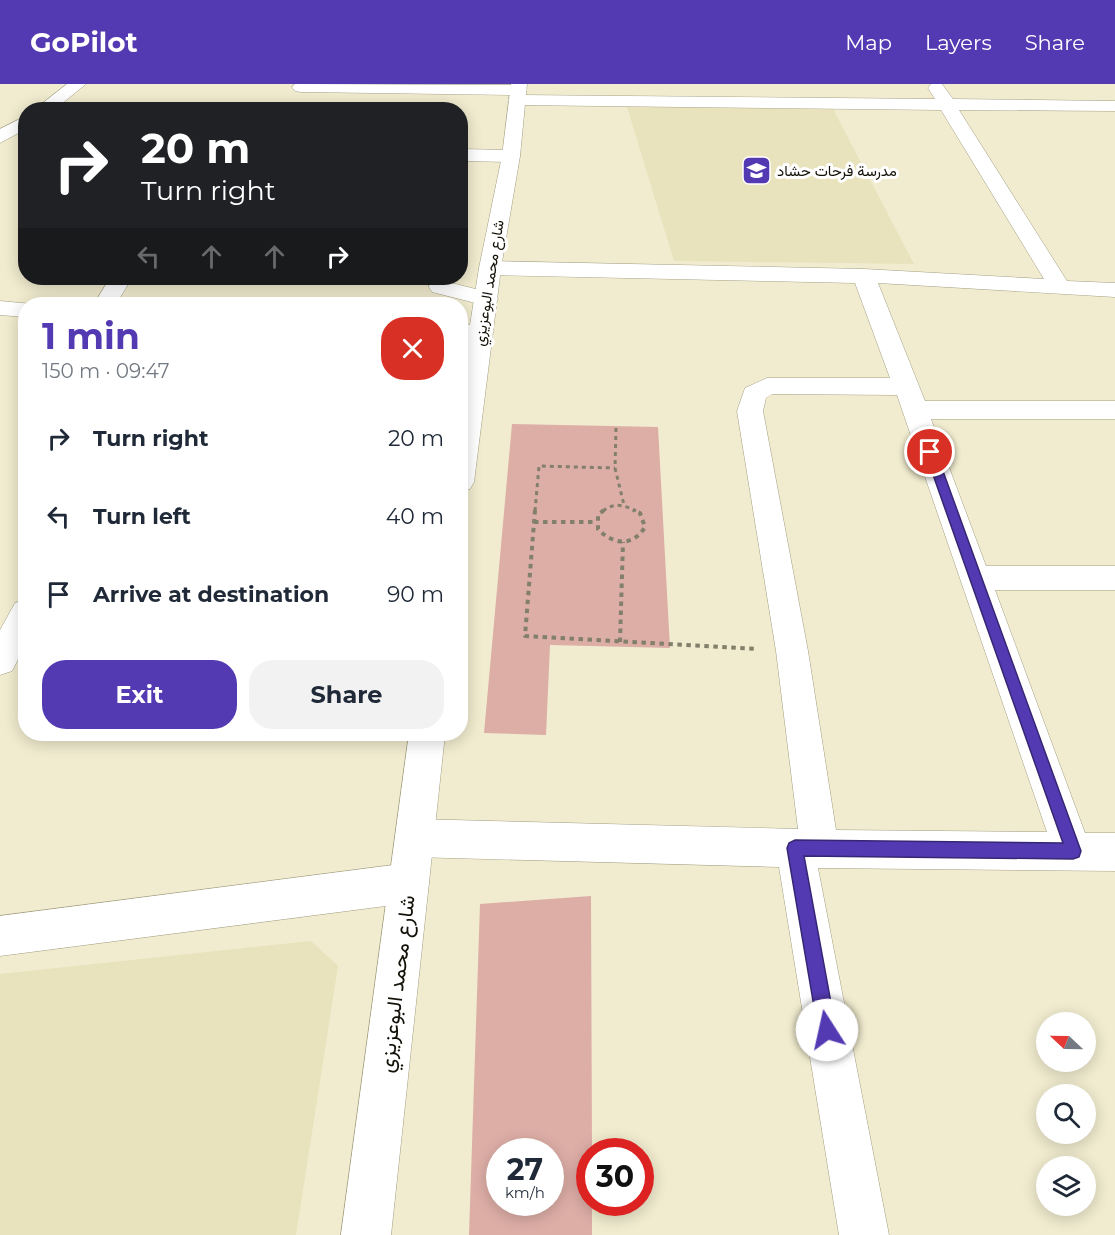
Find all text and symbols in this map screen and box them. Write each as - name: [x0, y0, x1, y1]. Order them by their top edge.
- text: GoPilot: [30, 25, 138, 59]
- text: Map: [845, 30, 892, 55]
- text: Layers: [925, 30, 992, 55]
- text: Share: [1025, 30, 1085, 55]
- text: 20 m: [141, 122, 250, 174]
- icon: right: [42, 126, 120, 204]
- school or university icon: مدرسة فرحات حشاد: [740, 155, 772, 187]
- place label: مدرسة فرحات حشاد: [777, 161, 897, 180]
- text: Turn right: [141, 174, 276, 207]
- street label: شارع محمد البوعزيزي: [469, 218, 512, 348]
- icon: left: [132, 240, 165, 273]
- icon: ahead: [195, 240, 228, 273]
- icon: ahead: [258, 240, 291, 273]
- icon: right: [321, 240, 354, 273]
- text: 1 min: [42, 314, 140, 358]
- button: close: [381, 317, 444, 380]
- text: 150 m · 09:47: [42, 359, 169, 383]
- icon: right: [42, 422, 75, 455]
- text: Turn right: [93, 425, 208, 452]
- text: 20 m: [388, 425, 444, 452]
- pin: [904, 426, 955, 477]
- icon: arrive: [913, 435, 946, 468]
- icon: left: [42, 500, 75, 533]
- text: Turn left: [93, 503, 191, 530]
- text: 40 m: [386, 503, 444, 530]
- icon: arrive: [42, 578, 75, 611]
- text: Arrive at destination: [93, 581, 329, 608]
- text: 90 m: [387, 581, 444, 608]
- button: Exit: [42, 660, 237, 729]
- button: Share: [249, 660, 444, 729]
- street label: شارع محمد البوعزيزي: [373, 894, 425, 1075]
- position arrow: [795, 998, 859, 1062]
- north arrow: [1036, 1012, 1096, 1072]
- map controls: [1036, 1012, 1096, 1216]
- button: search: [1036, 1084, 1096, 1144]
- speed limit sign: 30: [576, 1138, 654, 1216]
- text: 27: [507, 1151, 543, 1188]
- button: layers: [1036, 1156, 1096, 1216]
- text: km/h: [505, 1183, 545, 1202]

